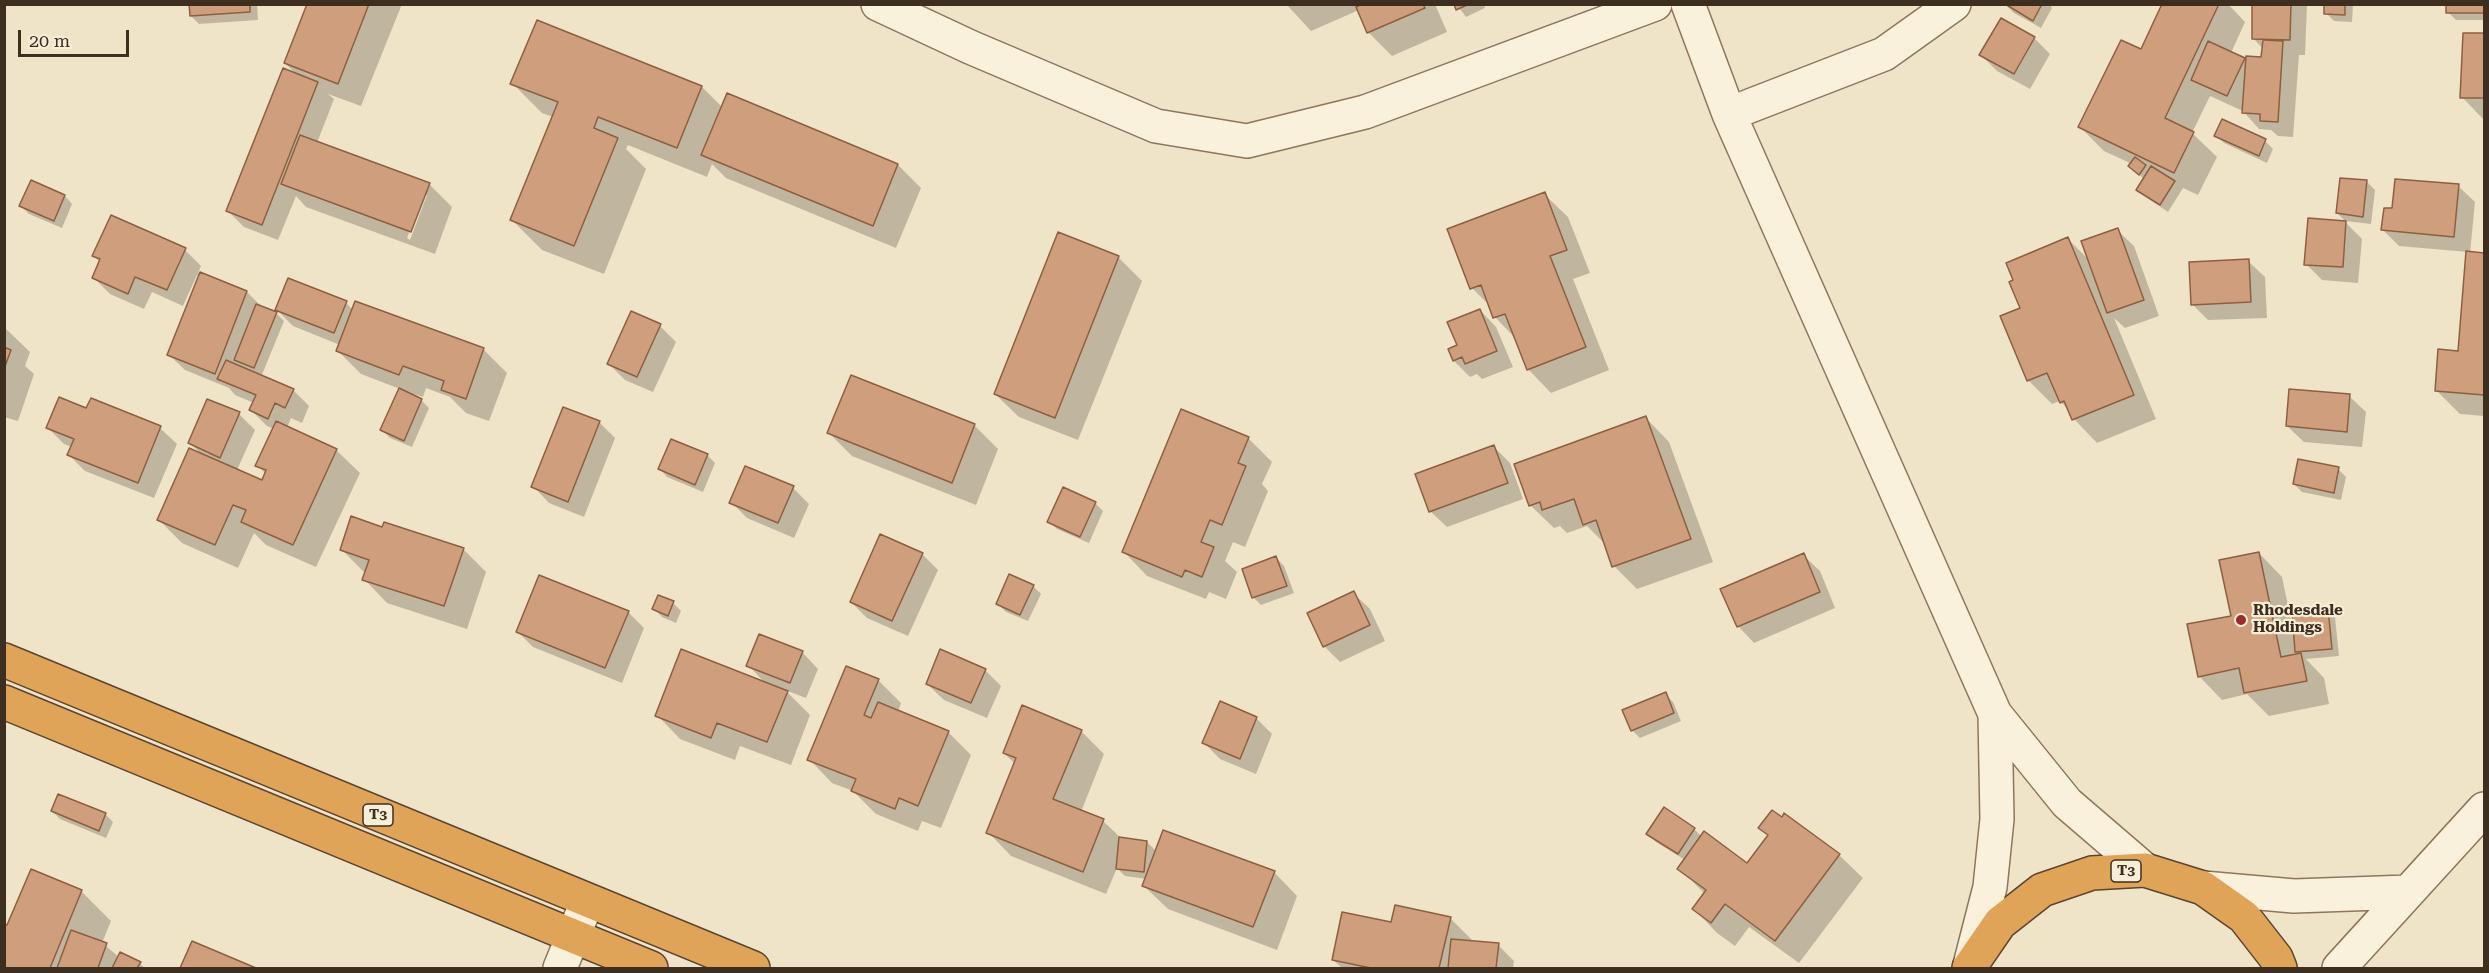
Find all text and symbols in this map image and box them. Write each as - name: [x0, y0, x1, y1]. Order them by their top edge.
- scale bar: [21, 18, 132, 56]
- text: 20 m: [29, 30, 70, 51]
- place label: Rhodesdale Holdings: [2253, 602, 2343, 637]
- marker: Rhodesdale Holdings: [2234, 613, 2248, 627]
- road number: T3: [363, 804, 393, 826]
- road number: T3: [2111, 860, 2141, 882]

